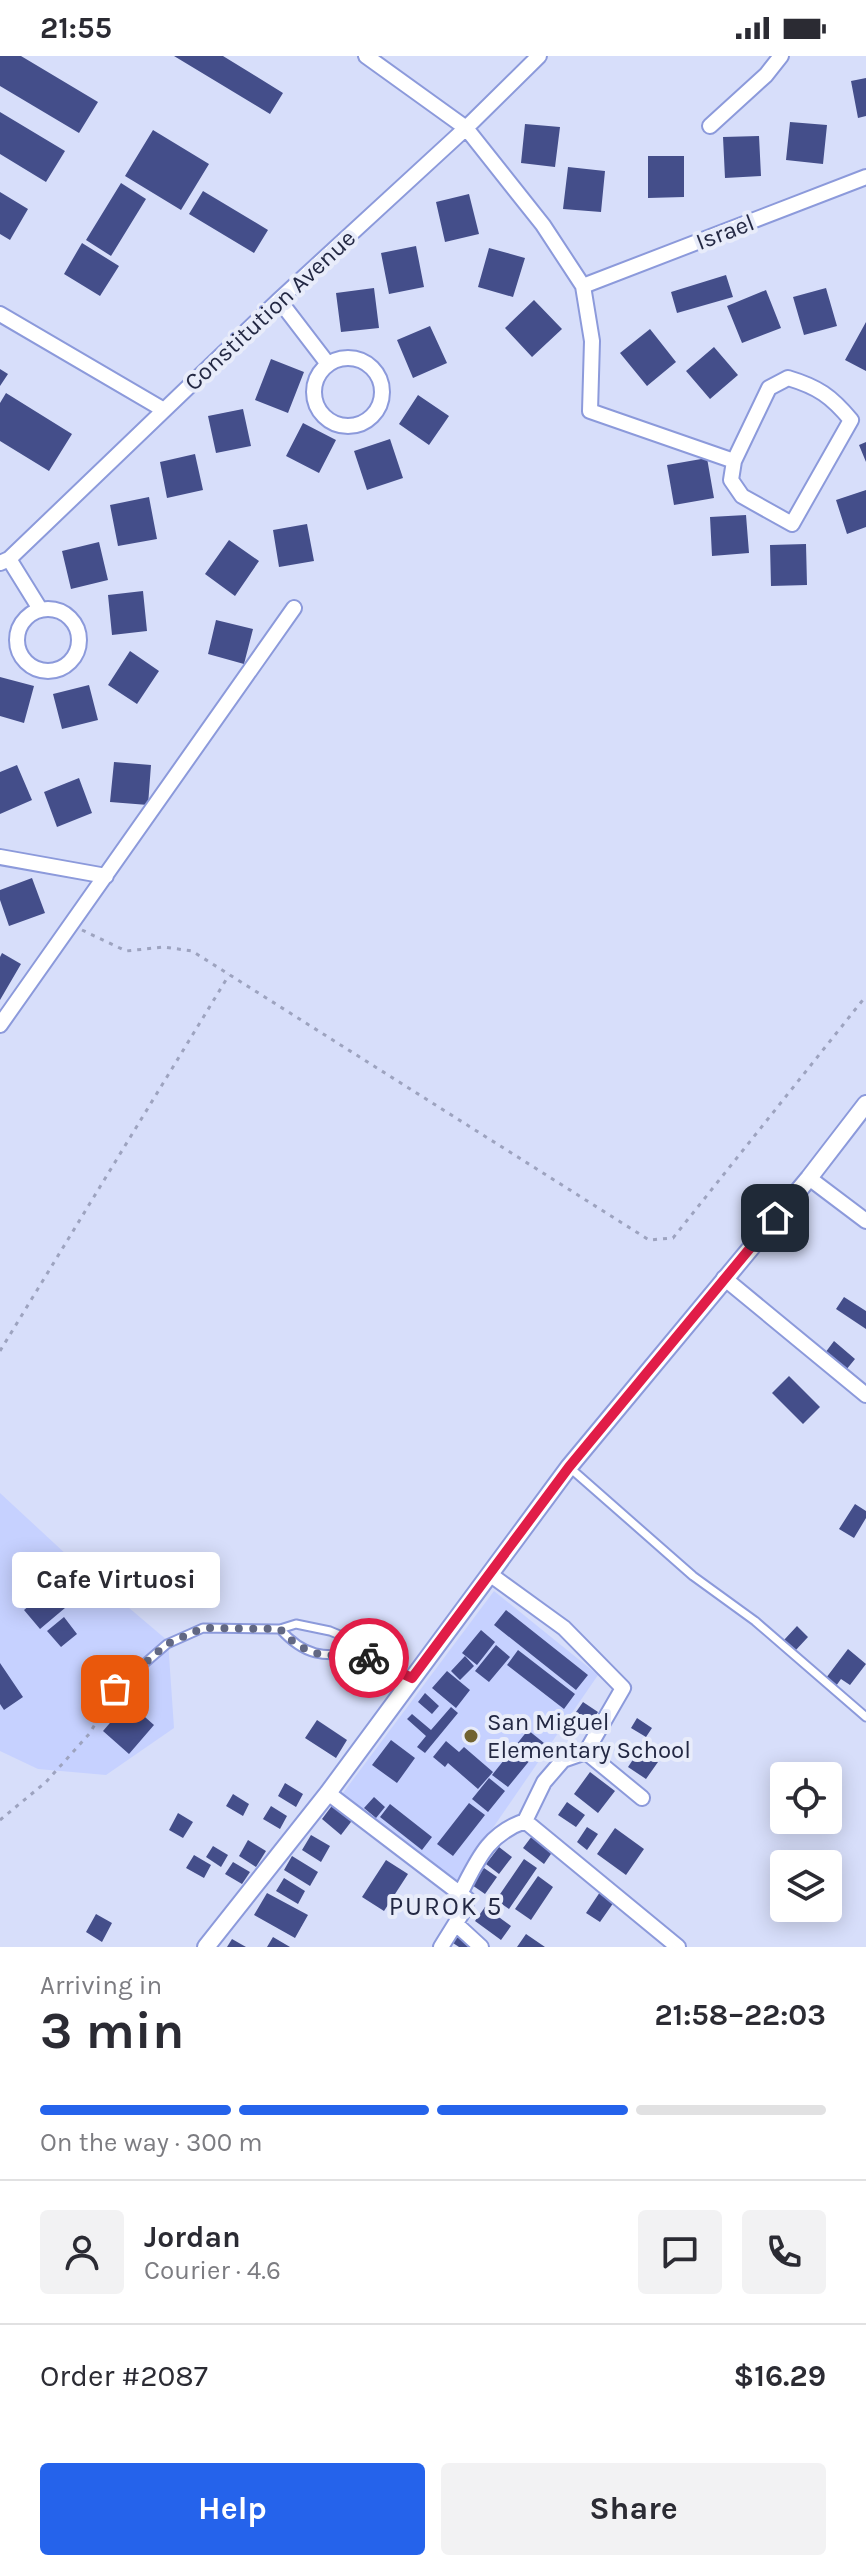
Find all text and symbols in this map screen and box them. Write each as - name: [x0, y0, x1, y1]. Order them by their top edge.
- text: 21:55: [40, 10, 112, 46]
- street label: Israel: [692, 208, 758, 256]
- street label: Constitution Avenue: [179, 224, 361, 396]
- pin: [741, 1184, 809, 1252]
- icon: home: [753, 1196, 797, 1240]
- callout: Cafe Virtuosi: [11, 1553, 219, 1609]
- text: Cafe Virtuosi: [36, 1564, 196, 1595]
- courier: [329, 1618, 409, 1698]
- icon: bike: [347, 1636, 391, 1680]
- pin: [81, 1655, 149, 1723]
- icon: bag: [93, 1667, 137, 1711]
- place label: San Miguel Elementary School: [487, 1708, 691, 1764]
- marker: San Miguel Elementary School: [462, 1727, 480, 1745]
- map controls: [770, 1762, 842, 1922]
- button: locate: [770, 1762, 842, 1834]
- button: layers: [770, 1850, 842, 1922]
- district label: PUROK 5: [389, 1891, 503, 1922]
- text: Arriving in: [40, 1970, 162, 2001]
- text: 21:58–22:03: [654, 1997, 826, 2033]
- text: 3 min: [40, 2000, 184, 2061]
- text: On the way · 300 m: [40, 2127, 263, 2158]
- button: person: [40, 2210, 124, 2294]
- button: chat: [638, 2210, 722, 2294]
- button: phone: [742, 2210, 826, 2294]
- text: Jordan: [144, 2219, 241, 2255]
- text: Courier · 4.6: [144, 2255, 281, 2286]
- text: Order #2087: [40, 2358, 208, 2394]
- text: $16.29: [734, 2358, 826, 2394]
- button: Help: [40, 2463, 425, 2555]
- button: Share: [441, 2463, 826, 2555]

